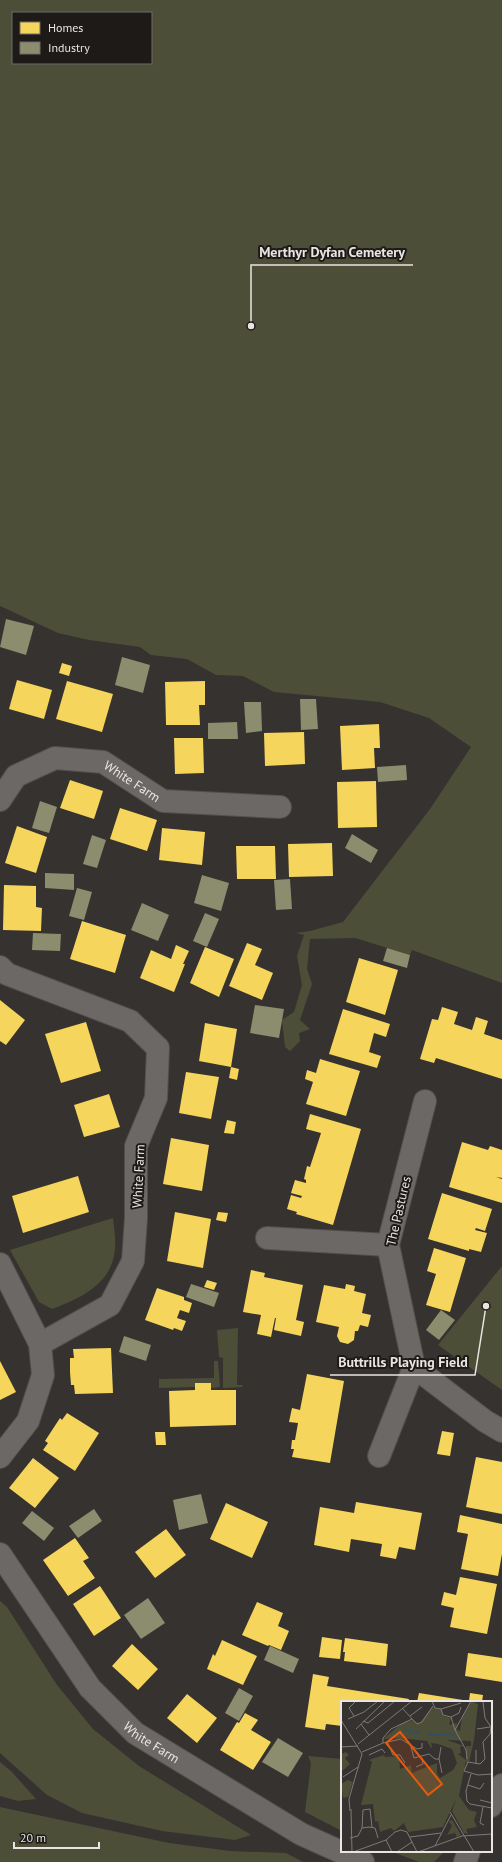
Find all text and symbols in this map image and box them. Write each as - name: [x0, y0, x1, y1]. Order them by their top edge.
- legend: [12, 12, 152, 64]
- text: Homes: [48, 20, 83, 35]
- text: Industry: [48, 40, 90, 55]
- callout: Merthyr Dyfan Cemetery: [251, 239, 413, 265]
- text: Merthyr Dyfan Cemetery: [259, 243, 405, 261]
- street label: White Farm: [101, 757, 164, 806]
- street label: White Farm: [128, 1144, 149, 1208]
- street label: The Pastures: [382, 1175, 415, 1248]
- callout: Buttrills Playing Field: [330, 1349, 475, 1375]
- text: Buttrills Playing Field: [338, 1353, 468, 1371]
- inset map: [341, 1701, 492, 1852]
- street label: White Farm: [119, 1718, 183, 1767]
- scale bar: [14, 1824, 99, 1850]
- text: 20 m: [20, 1830, 46, 1845]

